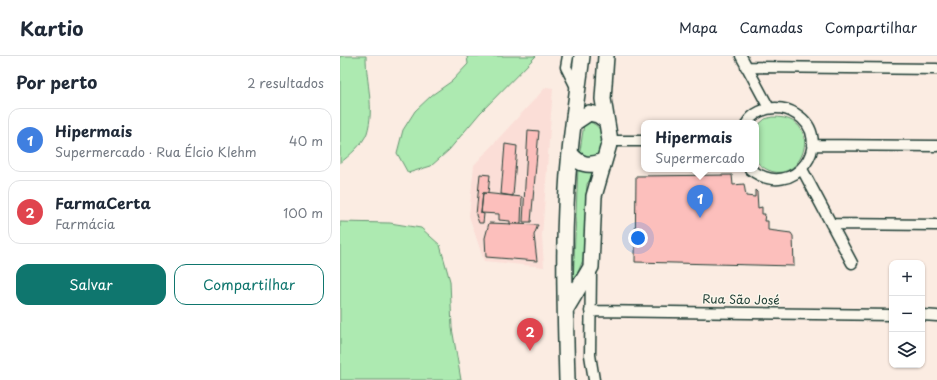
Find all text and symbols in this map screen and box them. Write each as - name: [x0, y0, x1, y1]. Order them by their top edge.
- text: Kartio: [20, 14, 83, 42]
- text: Mapa: [679, 17, 717, 38]
- text: Camadas: [739, 17, 803, 38]
- text: Compartilhar: [825, 17, 917, 38]
- text: Por perto: [16, 69, 97, 95]
- text: 2 resultados: [247, 73, 324, 92]
- text: Hipermais: [55, 119, 132, 142]
- popup: [641, 120, 759, 172]
- text: Hipermais: [655, 125, 732, 148]
- text: 1: [27, 131, 33, 150]
- text: 40 m: [289, 131, 323, 150]
- text: Supermercado · Rua Élcio Klehm: [55, 142, 257, 161]
- text: Supermercado: [655, 148, 745, 167]
- pin: 1: [687, 185, 713, 218]
- text: FarmaCerta: [55, 191, 151, 214]
- text: 2: [25, 203, 35, 222]
- text: 100 m: [283, 203, 323, 222]
- text: Farmácia: [55, 214, 115, 233]
- your location: [628, 228, 648, 248]
- map controls: [889, 260, 925, 368]
- button: +: [889, 260, 925, 296]
- button: Salvar: [16, 264, 166, 305]
- button: Compartilhar: [174, 264, 324, 305]
- street label: Rua São José: [702, 289, 780, 309]
- button: −: [889, 296, 925, 332]
- pin: 2: [517, 318, 543, 351]
- button: layers: [889, 332, 925, 368]

